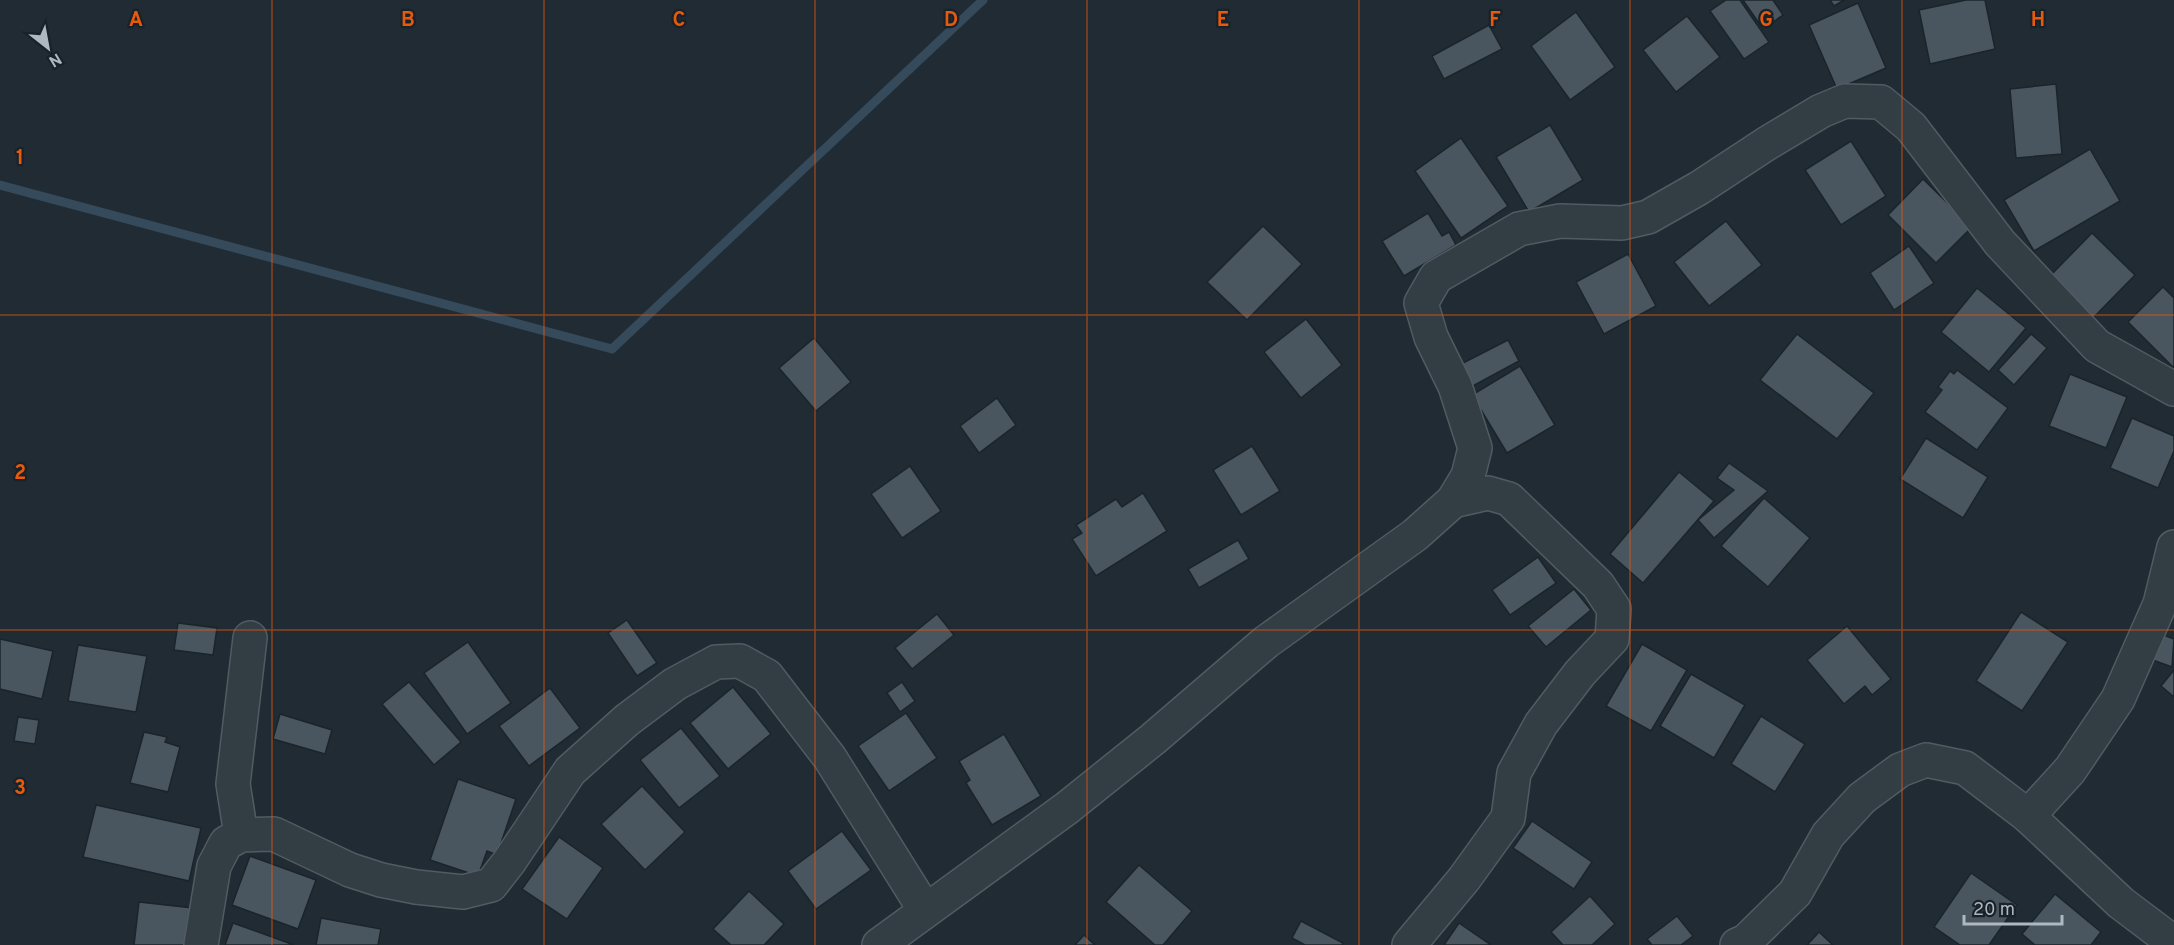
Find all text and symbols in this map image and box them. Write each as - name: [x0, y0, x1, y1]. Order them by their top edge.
- text: A: [129, 8, 143, 34]
- text: B: [401, 8, 415, 34]
- text: C: [673, 8, 685, 34]
- text: D: [944, 8, 958, 34]
- text: E: [1217, 8, 1229, 34]
- text: F: [1489, 8, 1501, 34]
- text: G: [1759, 8, 1773, 34]
- text: H: [2031, 8, 2045, 34]
- north arrow: [18, 18, 78, 78]
- text: N: [45, 48, 65, 71]
- text: 1: [16, 146, 24, 172]
- text: 2: [14, 461, 26, 487]
- text: 3: [14, 776, 26, 802]
- scale bar: [1964, 888, 2062, 926]
- text: 20 m: [1973, 899, 2015, 922]

